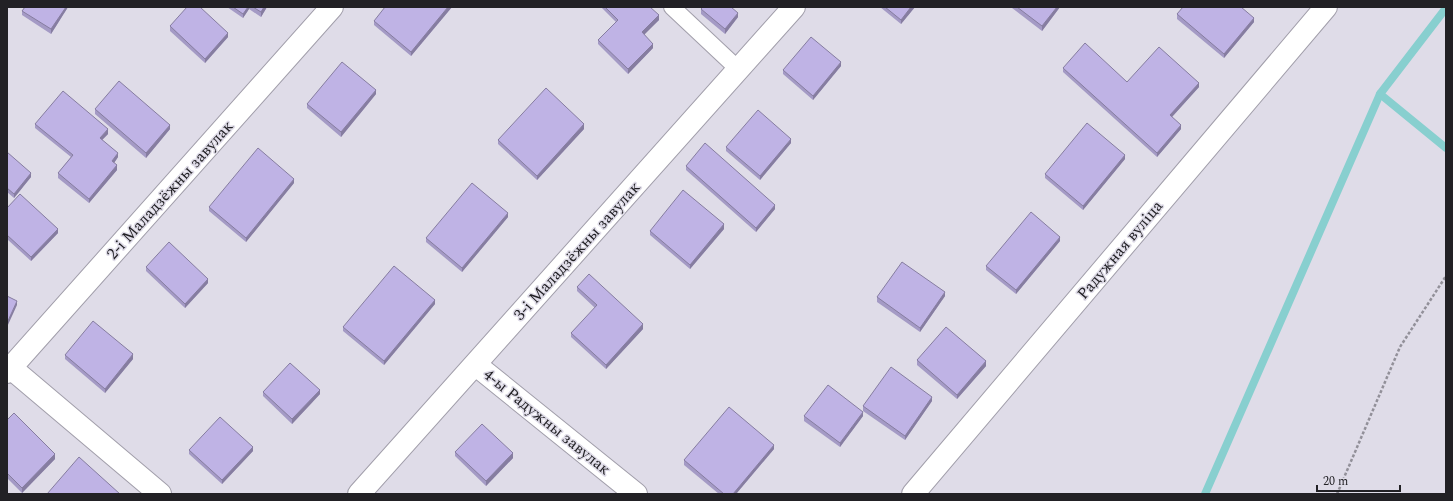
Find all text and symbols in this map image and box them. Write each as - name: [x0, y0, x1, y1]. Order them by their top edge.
- street label: 2-і Маладзёжны завулак: [101, 115, 239, 265]
- street label: 3-і Маладзёжны завулак: [508, 176, 646, 326]
- street label: Радужная вуліца: [1071, 195, 1169, 305]
- street label: 4-ы Радужны завулак: [478, 363, 616, 481]
- scale bar: [1317, 467, 1400, 493]
- text: 20 m: [1323, 472, 1348, 491]

